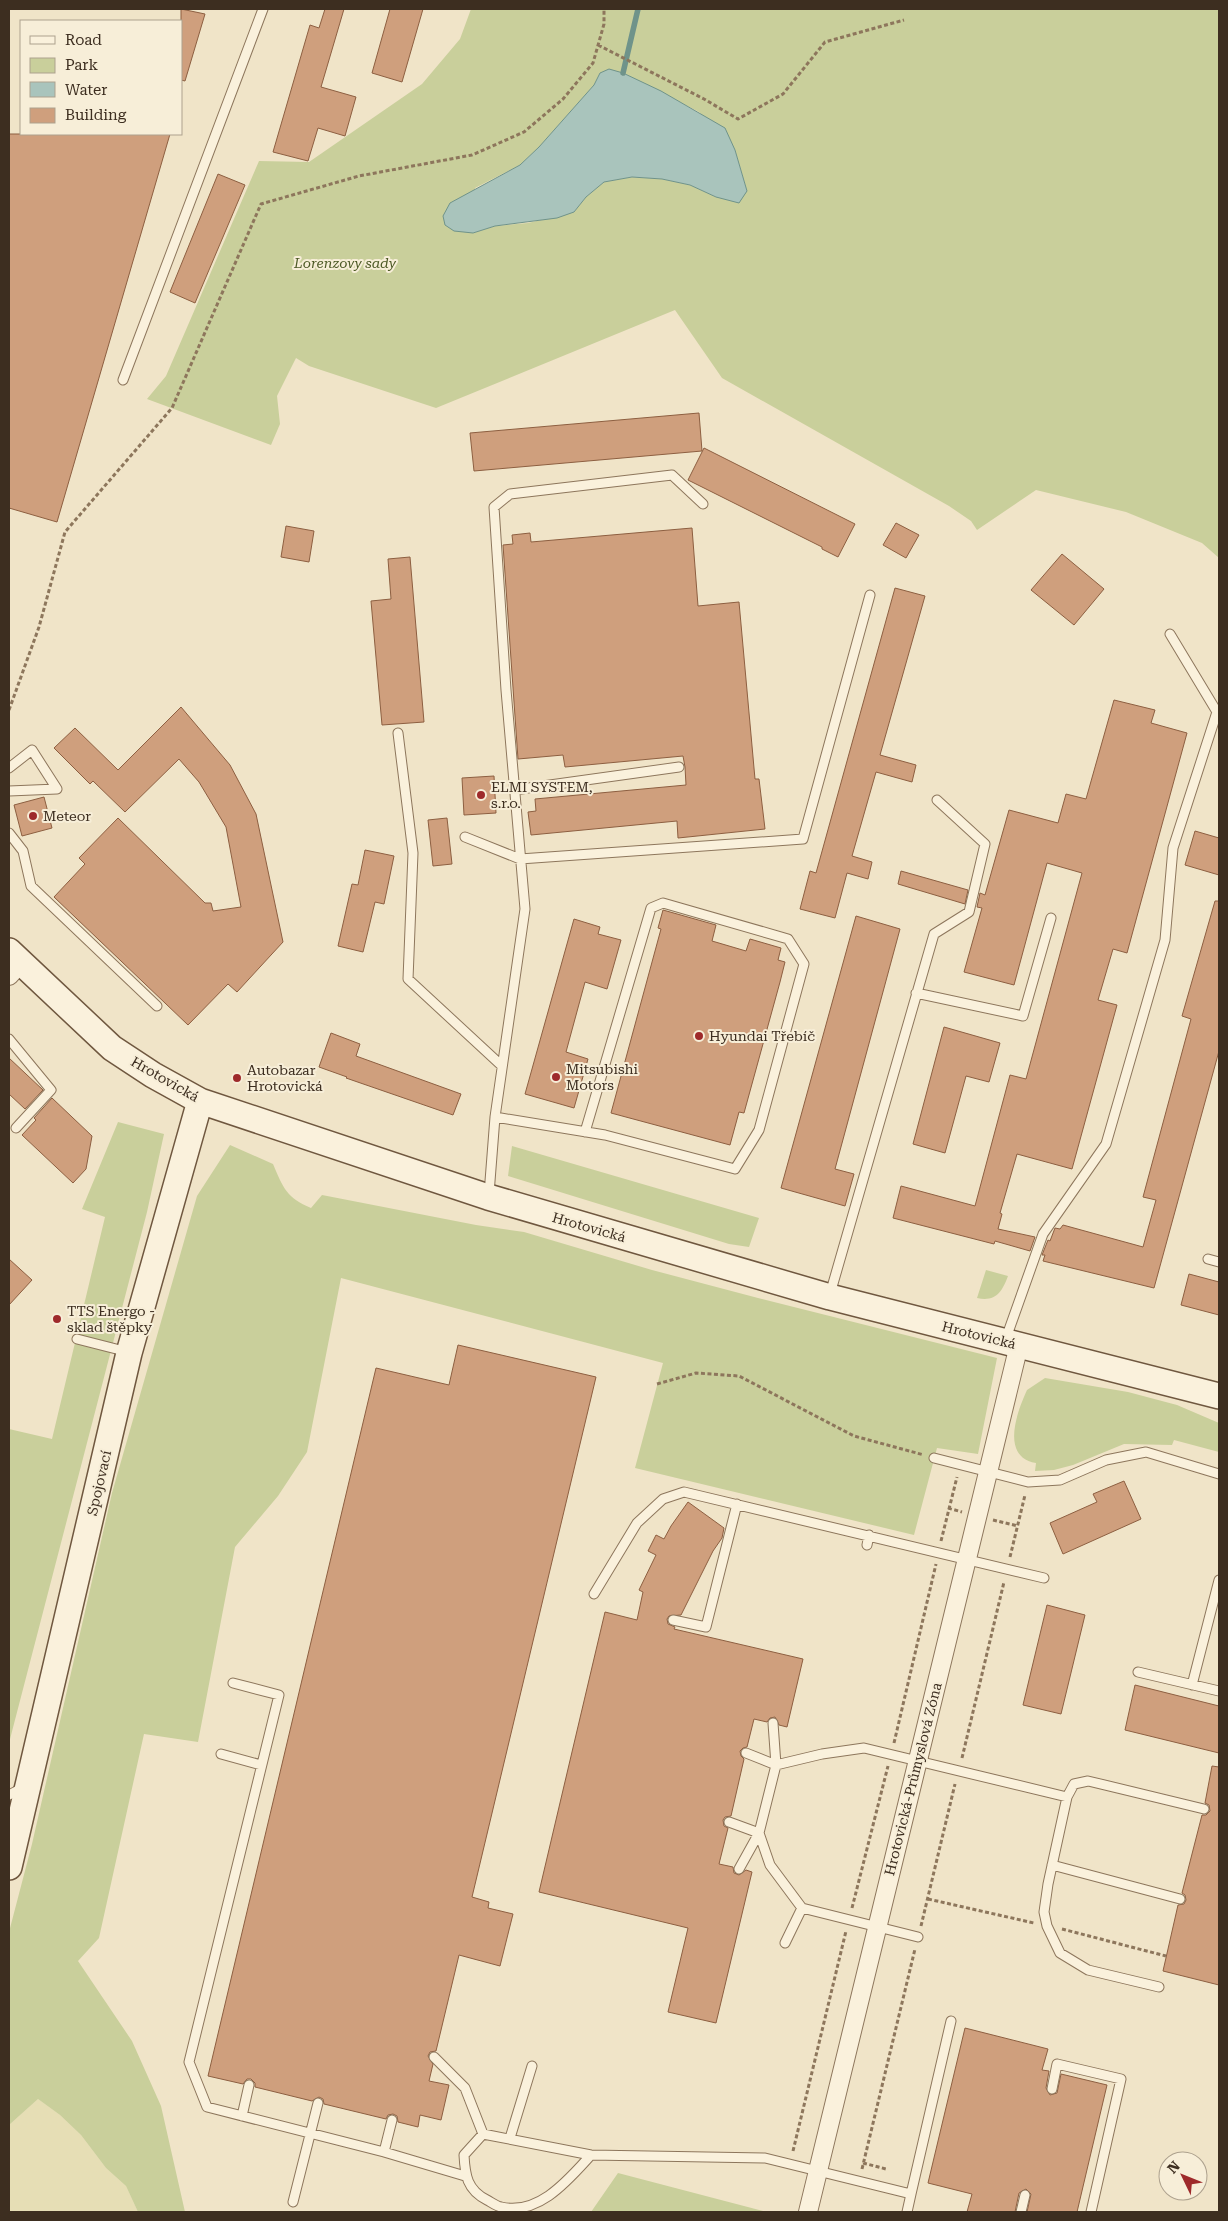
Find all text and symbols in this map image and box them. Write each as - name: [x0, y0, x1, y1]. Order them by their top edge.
- legend: [20, 20, 182, 135]
- text: Road: [65, 31, 102, 49]
- text: Park: [65, 56, 99, 74]
- text: Water: [65, 81, 107, 99]
- text: Building: [65, 106, 127, 124]
- park label: Lorenzovy sady: [293, 255, 397, 271]
- place label: ELMI SYSTEM, s.r.o.: [491, 779, 593, 811]
- marker: ELMI SYSTEM, s.r.o.: [475, 789, 487, 801]
- place label: Meteor: [43, 808, 91, 824]
- marker: Meteor: [27, 810, 39, 822]
- place label: Hyundai Třebíč: [709, 1028, 815, 1044]
- marker: Hyundai Třebíč: [693, 1030, 705, 1042]
- street label: Hrotovická: [128, 1053, 202, 1105]
- place label: Mitsubishi Motors: [566, 1061, 639, 1093]
- place label: Autobazar Hrotovická: [247, 1062, 323, 1094]
- marker: Mitsubishi Motors: [550, 1071, 562, 1083]
- marker: Autobazar Hrotovická: [231, 1072, 243, 1084]
- street label: Hrotovická: [550, 1209, 628, 1245]
- place label: TTS Energo - sklad štěpky: [67, 1303, 155, 1335]
- marker: TTS Energo - sklad štěpky: [51, 1313, 63, 1325]
- street label: Hrotovická: [940, 1318, 1018, 1352]
- street label: Spojovací: [84, 1448, 114, 1517]
- street label: Hrotovická-Průmyslová Zóna: [881, 1680, 945, 1877]
- north arrow: [1158, 2151, 1208, 2201]
- text: N: [1164, 2158, 1183, 2177]

